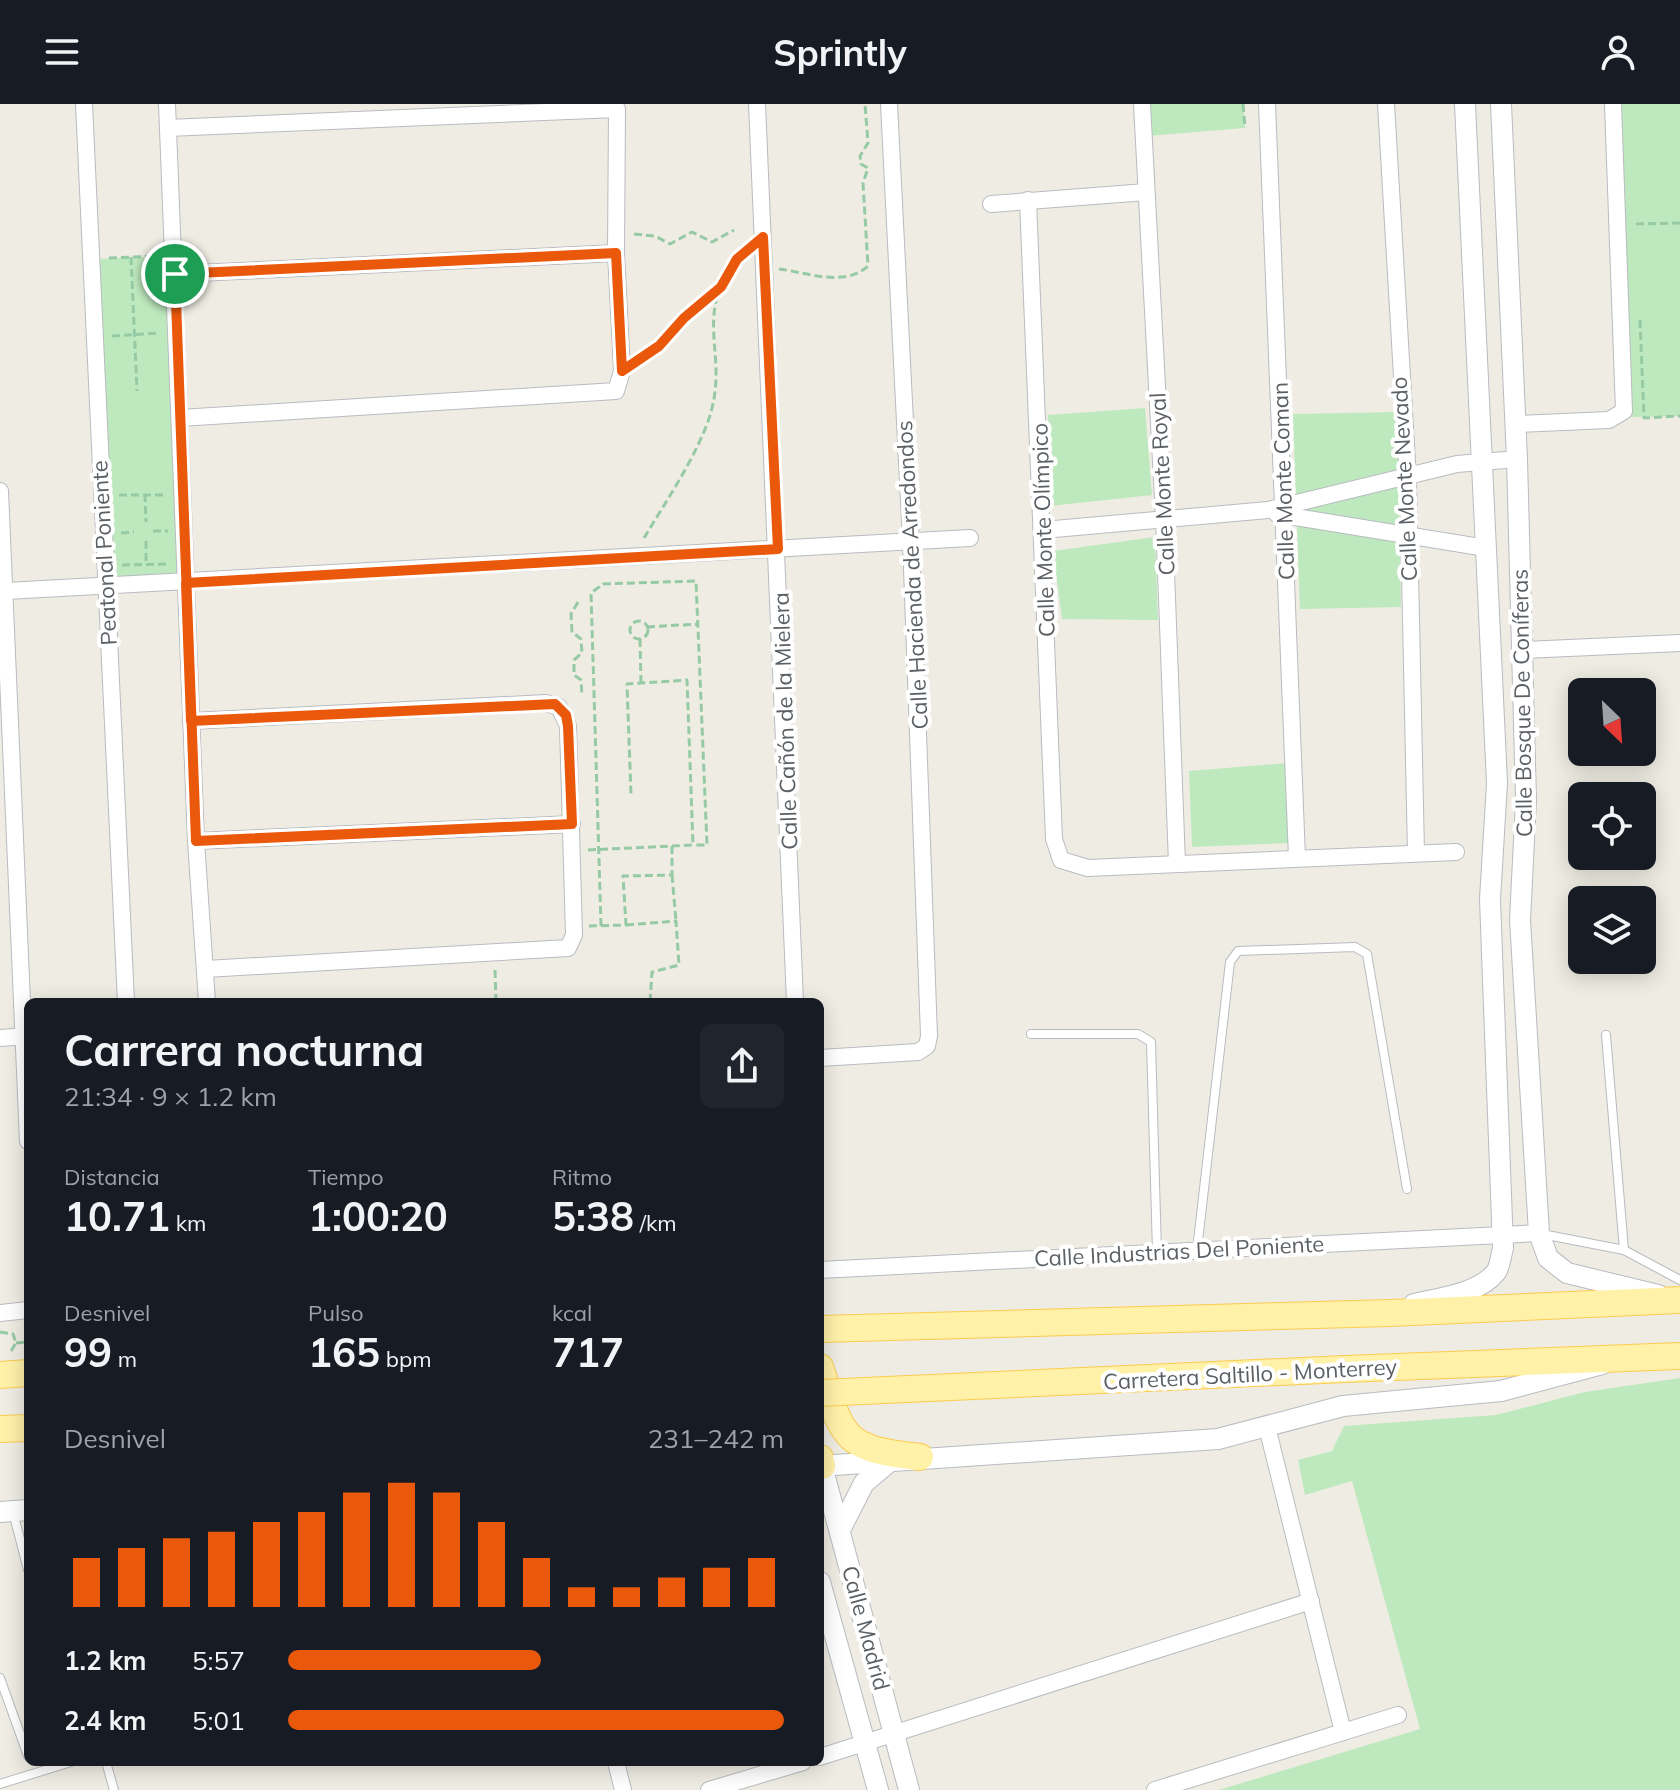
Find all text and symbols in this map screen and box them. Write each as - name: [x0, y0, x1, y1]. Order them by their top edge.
- icon: menu: [40, 30, 84, 74]
- text: Sprintly: [773, 30, 907, 75]
- icon: person: [1596, 30, 1640, 74]
- pin: [141, 240, 209, 308]
- icon: arrive: [153, 252, 197, 296]
- street label: Calle Monte Nevado: [1385, 376, 1423, 582]
- street label: Calle Monte Coman: [1266, 382, 1300, 580]
- street label: Calle Monte Royal: [1143, 392, 1181, 576]
- street label: Calle Hacienda de Arredondos: [890, 420, 934, 730]
- street label: Calle Monte Olímpico: [1025, 423, 1061, 637]
- street label: Peatonal Poniente: [85, 460, 123, 646]
- street label: Calle Bosque De Coníferas: [1506, 569, 1538, 837]
- street label: Calle Cañón de la Mielera: [767, 592, 803, 850]
- north arrow: [1568, 678, 1656, 766]
- map controls: [1568, 678, 1656, 974]
- button: locate: [1568, 782, 1656, 870]
- button: layers: [1568, 886, 1656, 974]
- text: Carrera nocturna: [64, 1022, 424, 1077]
- button: share: [700, 1024, 784, 1108]
- text: 21:34 · 9 × 1.2 km: [64, 1080, 277, 1113]
- text: Distancia: [64, 1163, 160, 1191]
- text: Tiempo: [308, 1163, 384, 1191]
- text: Ritmo: [552, 1163, 612, 1191]
- text: 10.71: [64, 1191, 170, 1241]
- text: 1:00:20: [308, 1191, 448, 1241]
- text: 5:38: [552, 1191, 634, 1241]
- text: km: [170, 1209, 206, 1237]
- text: /km: [634, 1209, 677, 1237]
- street label: Calle Industrias Del Poniente: [1033, 1229, 1325, 1273]
- text: Desnivel: [64, 1299, 150, 1327]
- text: Pulso: [308, 1299, 364, 1327]
- text: kcal: [552, 1299, 592, 1327]
- text: 99: [64, 1327, 112, 1377]
- text: 165: [308, 1327, 380, 1377]
- text: 717: [552, 1327, 624, 1377]
- text: m: [112, 1345, 137, 1373]
- text: bpm: [380, 1345, 431, 1373]
- street label: Carretera Saltillo - Monterrey: [1102, 1352, 1398, 1396]
- text: Desnivel: [64, 1422, 166, 1455]
- text: 231–242 m: [648, 1422, 784, 1455]
- street label: Calle Madrid: [836, 1563, 896, 1693]
- text: 1.2 km: [64, 1644, 147, 1677]
- text: 5:57: [192, 1644, 245, 1677]
- text: 2.4 km: [64, 1704, 147, 1737]
- text: 5:01: [192, 1704, 245, 1737]

